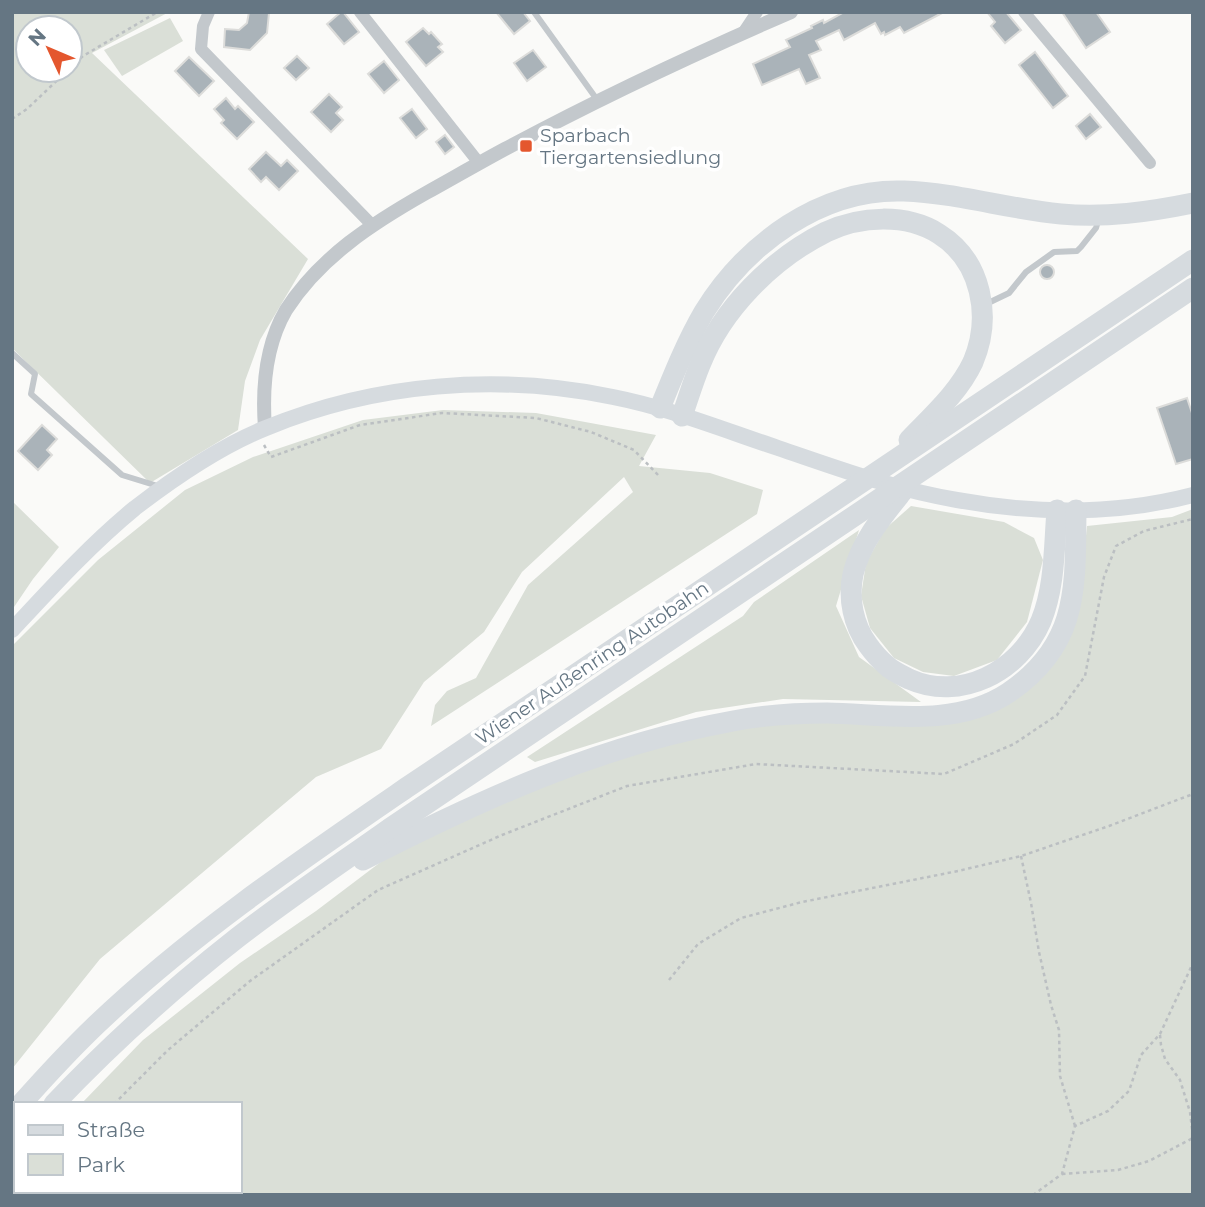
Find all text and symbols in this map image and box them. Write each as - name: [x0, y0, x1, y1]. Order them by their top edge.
- north arrow: [14, 14, 84, 84]
- text: N: [24, 24, 51, 51]
- place label: Sparbach Tiergartensiedlung: [540, 124, 721, 169]
- marker: Sparbach Tiergartensiedlung: [518, 138, 534, 154]
- street label: Wiener Außenring Autobahn: [471, 576, 713, 750]
- legend: [14, 1102, 242, 1193]
- text: Straße: [77, 1117, 145, 1142]
- text: Park: [77, 1152, 125, 1177]

